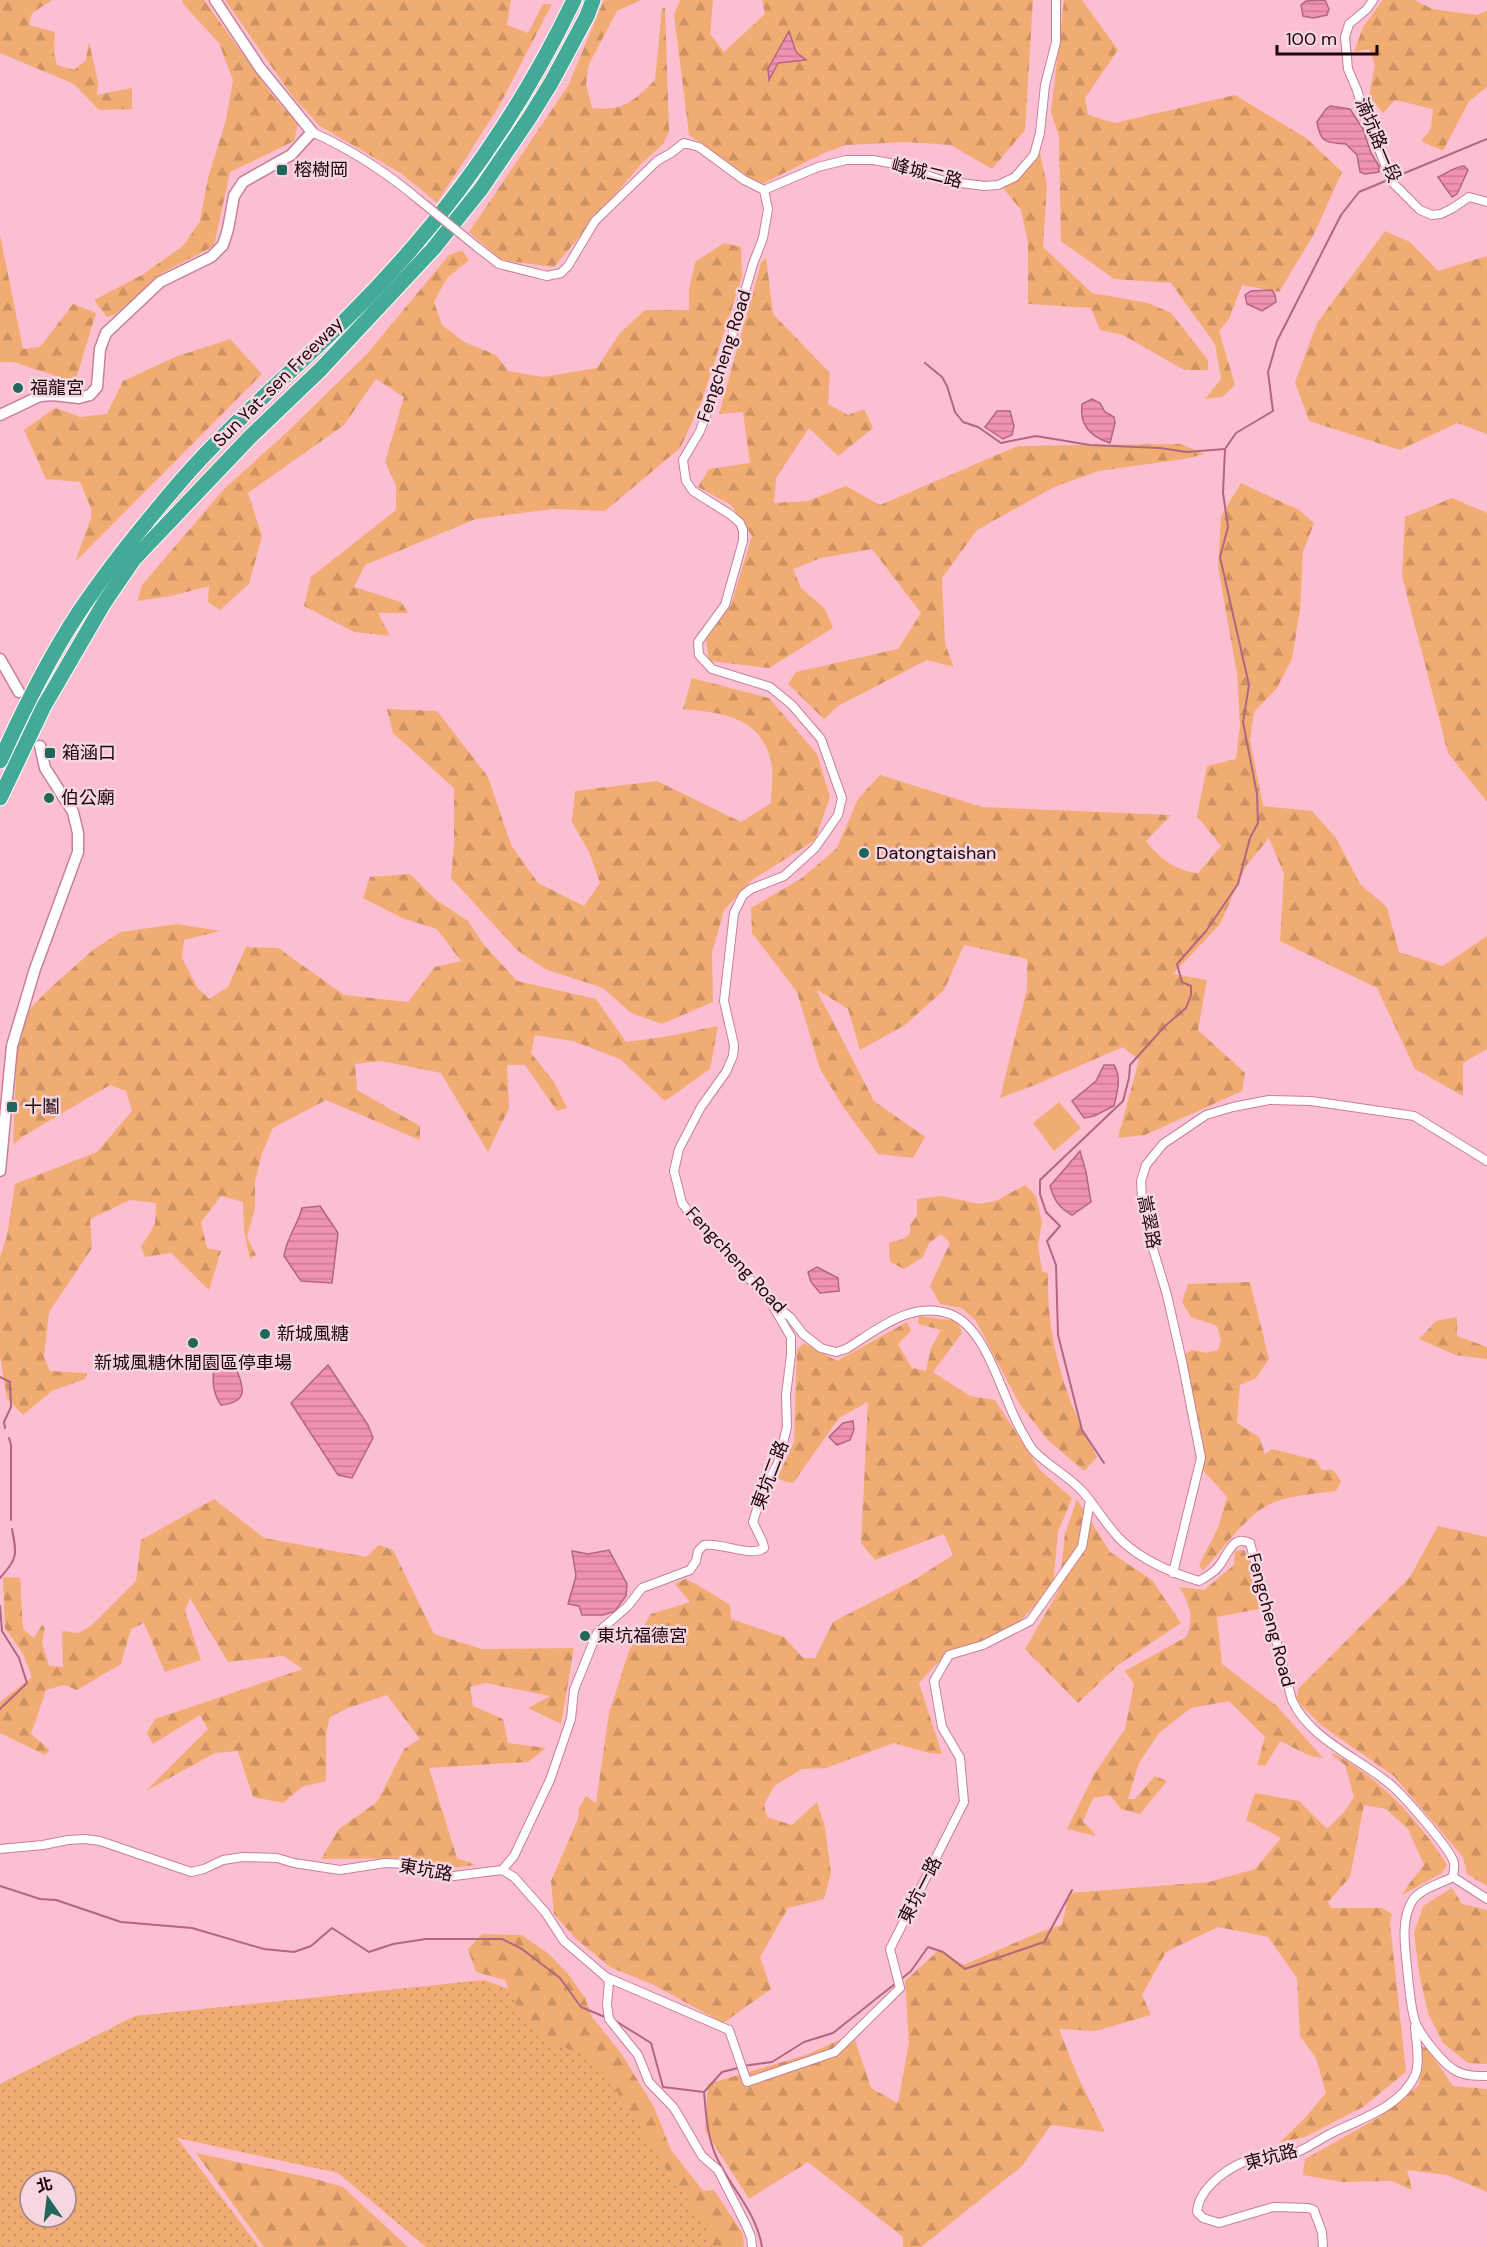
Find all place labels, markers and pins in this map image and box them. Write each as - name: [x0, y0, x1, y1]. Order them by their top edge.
- place label: 榕樹岡: [294, 158, 348, 182]
- marker: 榕樹岡: [275, 163, 289, 177]
- place label: 福龍宮: [30, 376, 84, 400]
- marker: 福龍宮: [11, 381, 25, 395]
- place label: 箱涵口: [62, 741, 116, 765]
- marker: 箱涵口: [43, 746, 57, 760]
- place label: 伯公廟: [61, 786, 115, 810]
- marker: 伯公廟: [42, 791, 56, 805]
- place label: Datongtaishan: [876, 841, 996, 865]
- marker: Datongtaishan: [857, 846, 871, 860]
- place label: 十鬮: [24, 1095, 60, 1119]
- marker: 十鬮: [5, 1100, 19, 1114]
- place label: 新城風糖: [277, 1322, 349, 1346]
- marker: 新城風糖: [258, 1327, 272, 1341]
- marker: 新城風糖休閒園區停車場: [186, 1336, 200, 1350]
- place label: 新城風糖休閒園區停車場: [94, 1351, 292, 1375]
- place label: 東坑福德宮: [597, 1624, 687, 1648]
- marker: 東坑福德宮: [578, 1629, 592, 1643]

